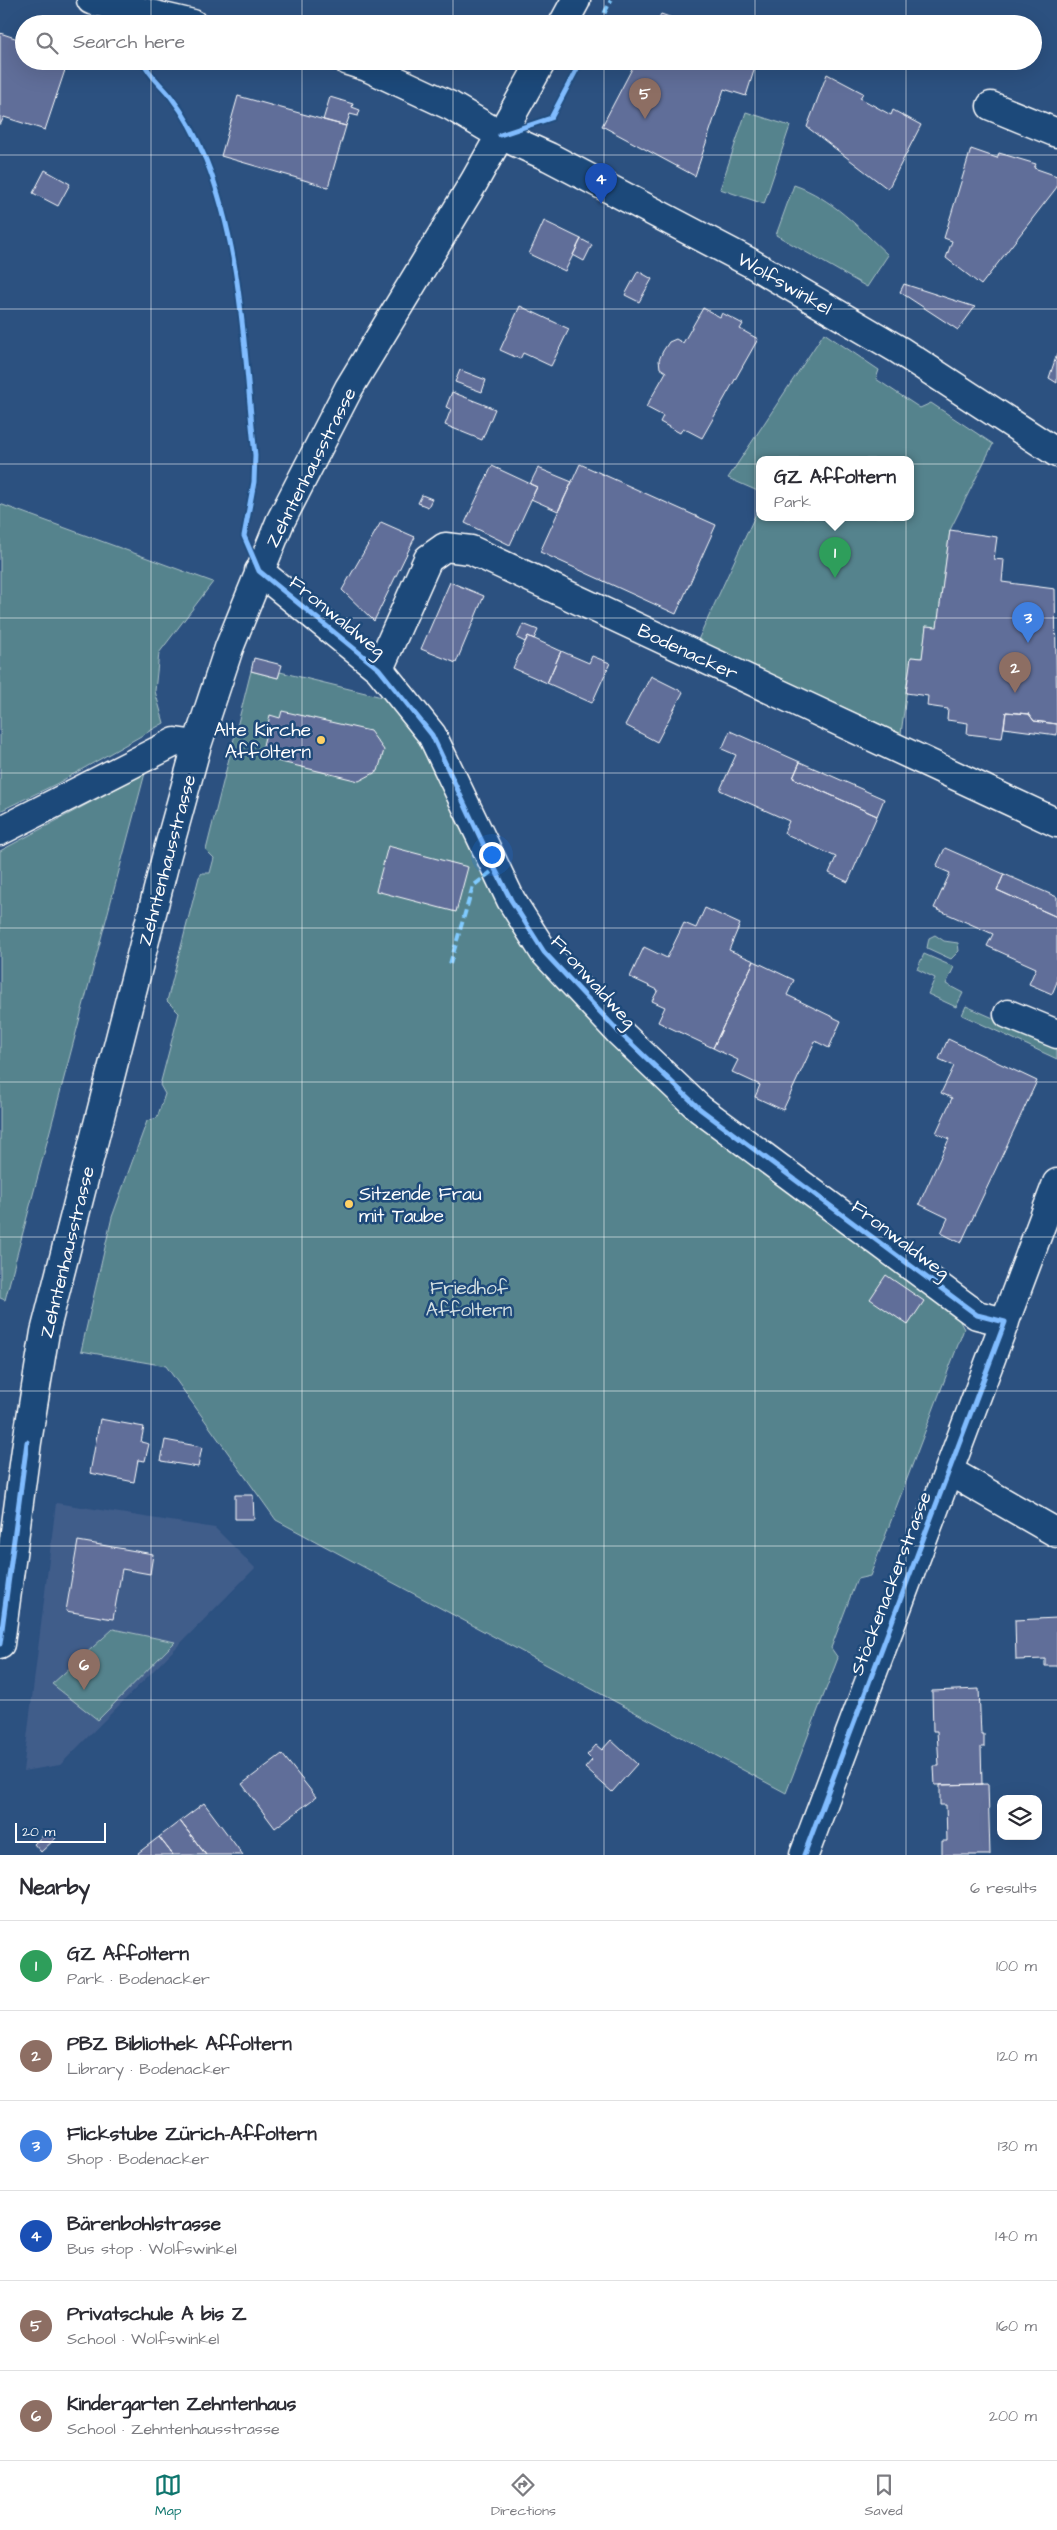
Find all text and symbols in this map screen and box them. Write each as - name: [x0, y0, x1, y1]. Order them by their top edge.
- search box: [15, 15, 1042, 70]
- icon: search: [33, 29, 61, 57]
- text: Search here: [73, 29, 185, 56]
- pin: 5: [629, 78, 661, 119]
- pin: 4: [585, 163, 617, 204]
- street label: Wolfswinkel: [732, 246, 836, 322]
- street label: Zehntenhausstrasse: [259, 383, 363, 552]
- popup: [756, 456, 914, 521]
- text: GZ Affoltern: [774, 464, 896, 491]
- text: Park: [774, 491, 811, 513]
- pin: 1: [819, 537, 851, 578]
- street label: Fronwaldweg: [282, 570, 391, 665]
- pin: 3: [1012, 602, 1044, 643]
- street label: Bodenacker: [633, 617, 742, 688]
- pin: 2: [999, 652, 1031, 693]
- place label: Alte Kirche Affoltern: [214, 717, 311, 766]
- marker: Alte Kirche Affoltern: [315, 734, 327, 746]
- street label: Zehntenhausstrasse: [132, 772, 203, 949]
- your location: [479, 842, 505, 868]
- street label: Fronwaldweg: [543, 929, 642, 1035]
- street label: Zehntenhausstrasse: [33, 1163, 102, 1341]
- place label: Sitzende Frau mit Taube: [359, 1181, 482, 1230]
- street label: Fronwaldweg: [845, 1194, 955, 1287]
- marker: Sitzende Frau mit Taube: [343, 1198, 355, 1210]
- park label: Friedhof Affoltern: [426, 1275, 512, 1324]
- street label: Stöckenackerstrasse: [844, 1488, 939, 1679]
- pin: 6: [68, 1649, 100, 1690]
- map controls: [997, 1795, 1042, 1840]
- button: layers: [997, 1795, 1042, 1840]
- scale bar: [15, 1820, 106, 1843]
- text: 20 m: [22, 1822, 55, 1842]
- text: Nearby: [20, 1873, 90, 1902]
- text: 6 results: [970, 1877, 1037, 1899]
- text: GZ Affoltern: [67, 1941, 189, 1968]
- text: 1: [35, 1955, 37, 1977]
- text: 100 m: [996, 1955, 1037, 1977]
- text: Park · Bodenacker: [67, 1968, 210, 1990]
- text: PBZ Bibliothek Affoltern: [67, 2031, 292, 2058]
- text: 2: [31, 2045, 41, 2067]
- text: 120 m: [997, 2045, 1037, 2067]
- text: Library · Bodenacker: [67, 2058, 230, 2080]
- text: Flickstube Zürich-Affoltern: [67, 2121, 317, 2148]
- text: 3: [32, 2135, 40, 2157]
- text: 130 m: [998, 2135, 1037, 2157]
- text: Shop · Bodenacker: [67, 2148, 209, 2170]
- text: Bärenbohlstrasse: [67, 2211, 221, 2238]
- text: 4: [31, 2225, 41, 2247]
- text: 140 m: [995, 2225, 1037, 2247]
- text: Bus stop · Wolfswinkel: [67, 2238, 237, 2260]
- text: Privatschule A bis Z: [67, 2301, 247, 2328]
- text: 5: [30, 2315, 42, 2337]
- text: 160 m: [996, 2315, 1037, 2337]
- text: School · Wolfswinkel: [67, 2328, 219, 2350]
- text: Kindergarten Zehntenhaus: [67, 2391, 296, 2418]
- text: 6: [31, 2405, 41, 2427]
- text: 200 m: [989, 2405, 1037, 2427]
- text: School · Zehntenhausstrasse: [67, 2418, 280, 2440]
- tab: Map: [154, 2471, 182, 2521]
- tab: Directions: [491, 2471, 556, 2521]
- tab: Saved: [865, 2471, 903, 2521]

